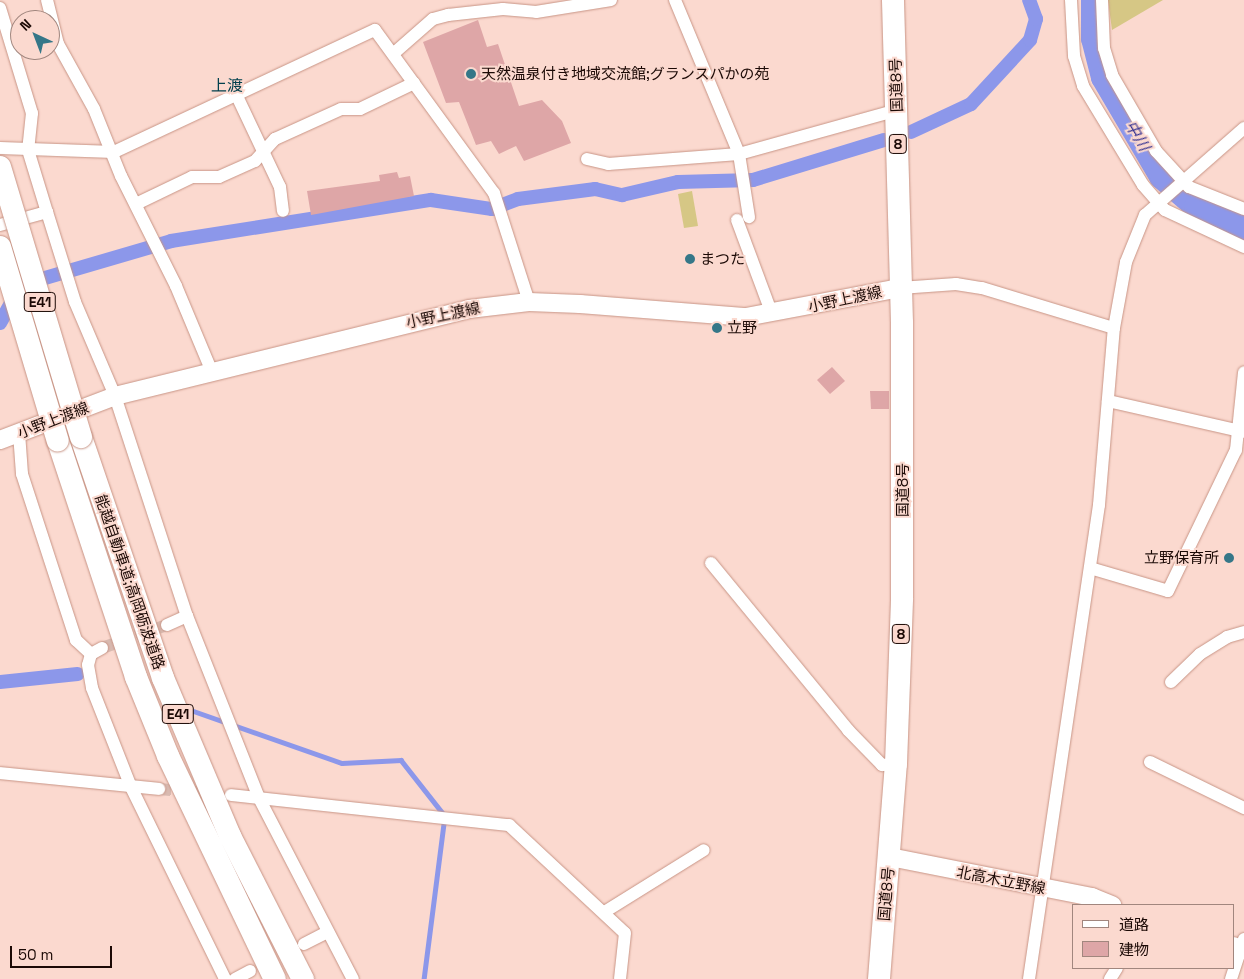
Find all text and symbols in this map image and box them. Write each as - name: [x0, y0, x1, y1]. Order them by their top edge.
- north arrow: [10, 10, 60, 60]
- text: N: [16, 15, 35, 35]
- street label: 国道8号: [886, 58, 906, 112]
- place label: 天然温泉付き地域交流館;グランスパかの苑: [481, 65, 770, 83]
- marker: 天然温泉付き地域交流館;グランスパかの苑: [465, 68, 477, 80]
- district label: 上渡: [211, 76, 243, 96]
- water label: 中川: [1121, 117, 1153, 155]
- road number: 8: [888, 132, 908, 156]
- place label: まつた: [700, 250, 745, 268]
- marker: まつた: [684, 253, 696, 265]
- street label: 小野上渡線: [806, 282, 884, 316]
- road number: E41: [24, 290, 56, 314]
- street label: 小野上渡線: [404, 298, 482, 332]
- place label: 立野: [727, 319, 757, 337]
- marker: 立野: [711, 322, 723, 334]
- street label: 小野上渡線: [15, 398, 91, 442]
- street label: 国道8号: [894, 463, 912, 517]
- street label: 能越自動車道;高岡砺波道路: [92, 492, 168, 672]
- place label: 立野保育所: [1144, 549, 1219, 567]
- marker: 立野保育所: [1223, 552, 1235, 564]
- road number: 8: [891, 622, 911, 646]
- road number: E41: [162, 702, 194, 726]
- street label: 北高木立野線: [955, 863, 1047, 897]
- street label: 国道8号: [875, 866, 897, 922]
- legend: [1072, 904, 1234, 969]
- text: 道路: [1119, 915, 1149, 934]
- scale bar: [12, 936, 115, 968]
- text: 建物: [1119, 940, 1149, 959]
- text: 50 m: [18, 945, 53, 964]

